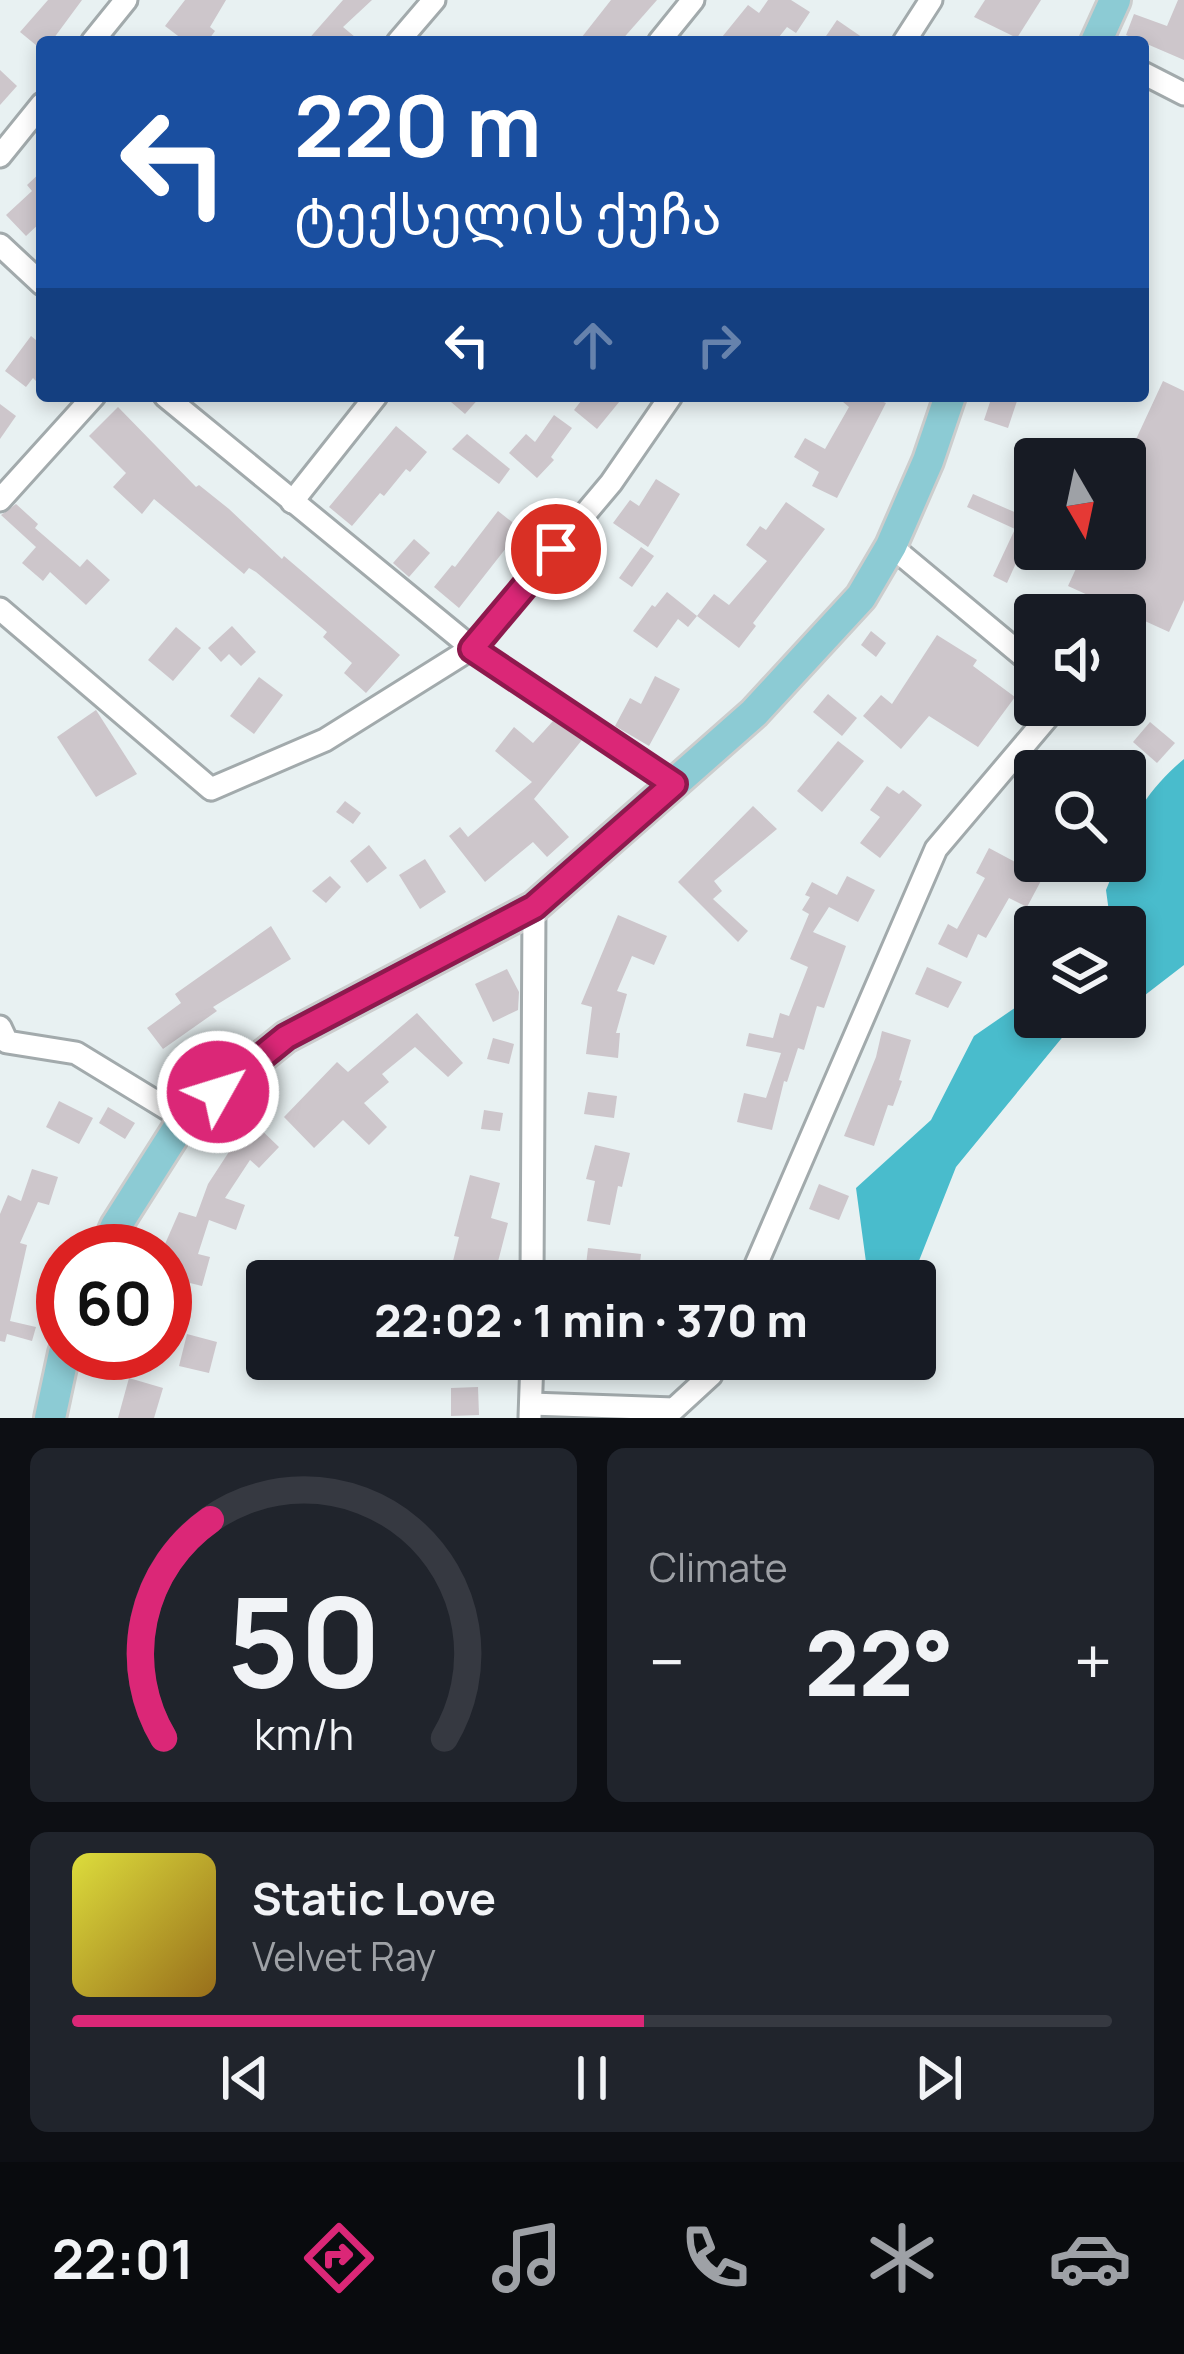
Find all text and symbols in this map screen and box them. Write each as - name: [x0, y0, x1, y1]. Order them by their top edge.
- text: 220 m: [294, 67, 542, 182]
- icon: left: [96, 84, 252, 240]
- text: ტექსელის ქუჩა: [294, 176, 722, 250]
- icon: left: [434, 312, 500, 378]
- icon: ahead: [560, 312, 626, 378]
- icon: right: [686, 312, 752, 378]
- north arrow: [1014, 438, 1146, 570]
- map controls: [1014, 438, 1146, 1038]
- pin: [505, 498, 607, 600]
- icon: arrive: [523, 516, 589, 582]
- button: sound: [1014, 594, 1146, 726]
- button: search: [1014, 750, 1146, 882]
- button: layers: [1014, 906, 1146, 1038]
- position arrow: [155, 1029, 281, 1155]
- speed limit sign: 60: [36, 1224, 192, 1380]
- text: 22:02 · 1 min · 370 m: [374, 1289, 808, 1351]
- text: Climate: [649, 1540, 788, 1594]
- text: 50: [226, 1554, 381, 1724]
- text: 22°: [805, 1600, 954, 1723]
- text: −: [649, 1616, 685, 1706]
- text: +: [1074, 1616, 1112, 1706]
- text: km/h: [254, 1704, 353, 1763]
- text: Static Love: [252, 1867, 496, 1929]
- text: Velvet Ray: [252, 1929, 436, 1983]
- icon: previous: [212, 2045, 278, 2111]
- icon: pause: [559, 2045, 625, 2111]
- icon: next: [906, 2045, 972, 2111]
- icon: directions: [297, 2216, 381, 2300]
- icon: music: [485, 2216, 569, 2300]
- icon: phone: [673, 2216, 757, 2300]
- icon: climate: [860, 2216, 944, 2300]
- icon: car: [1048, 2216, 1132, 2300]
- text: 22:01: [52, 2221, 194, 2295]

